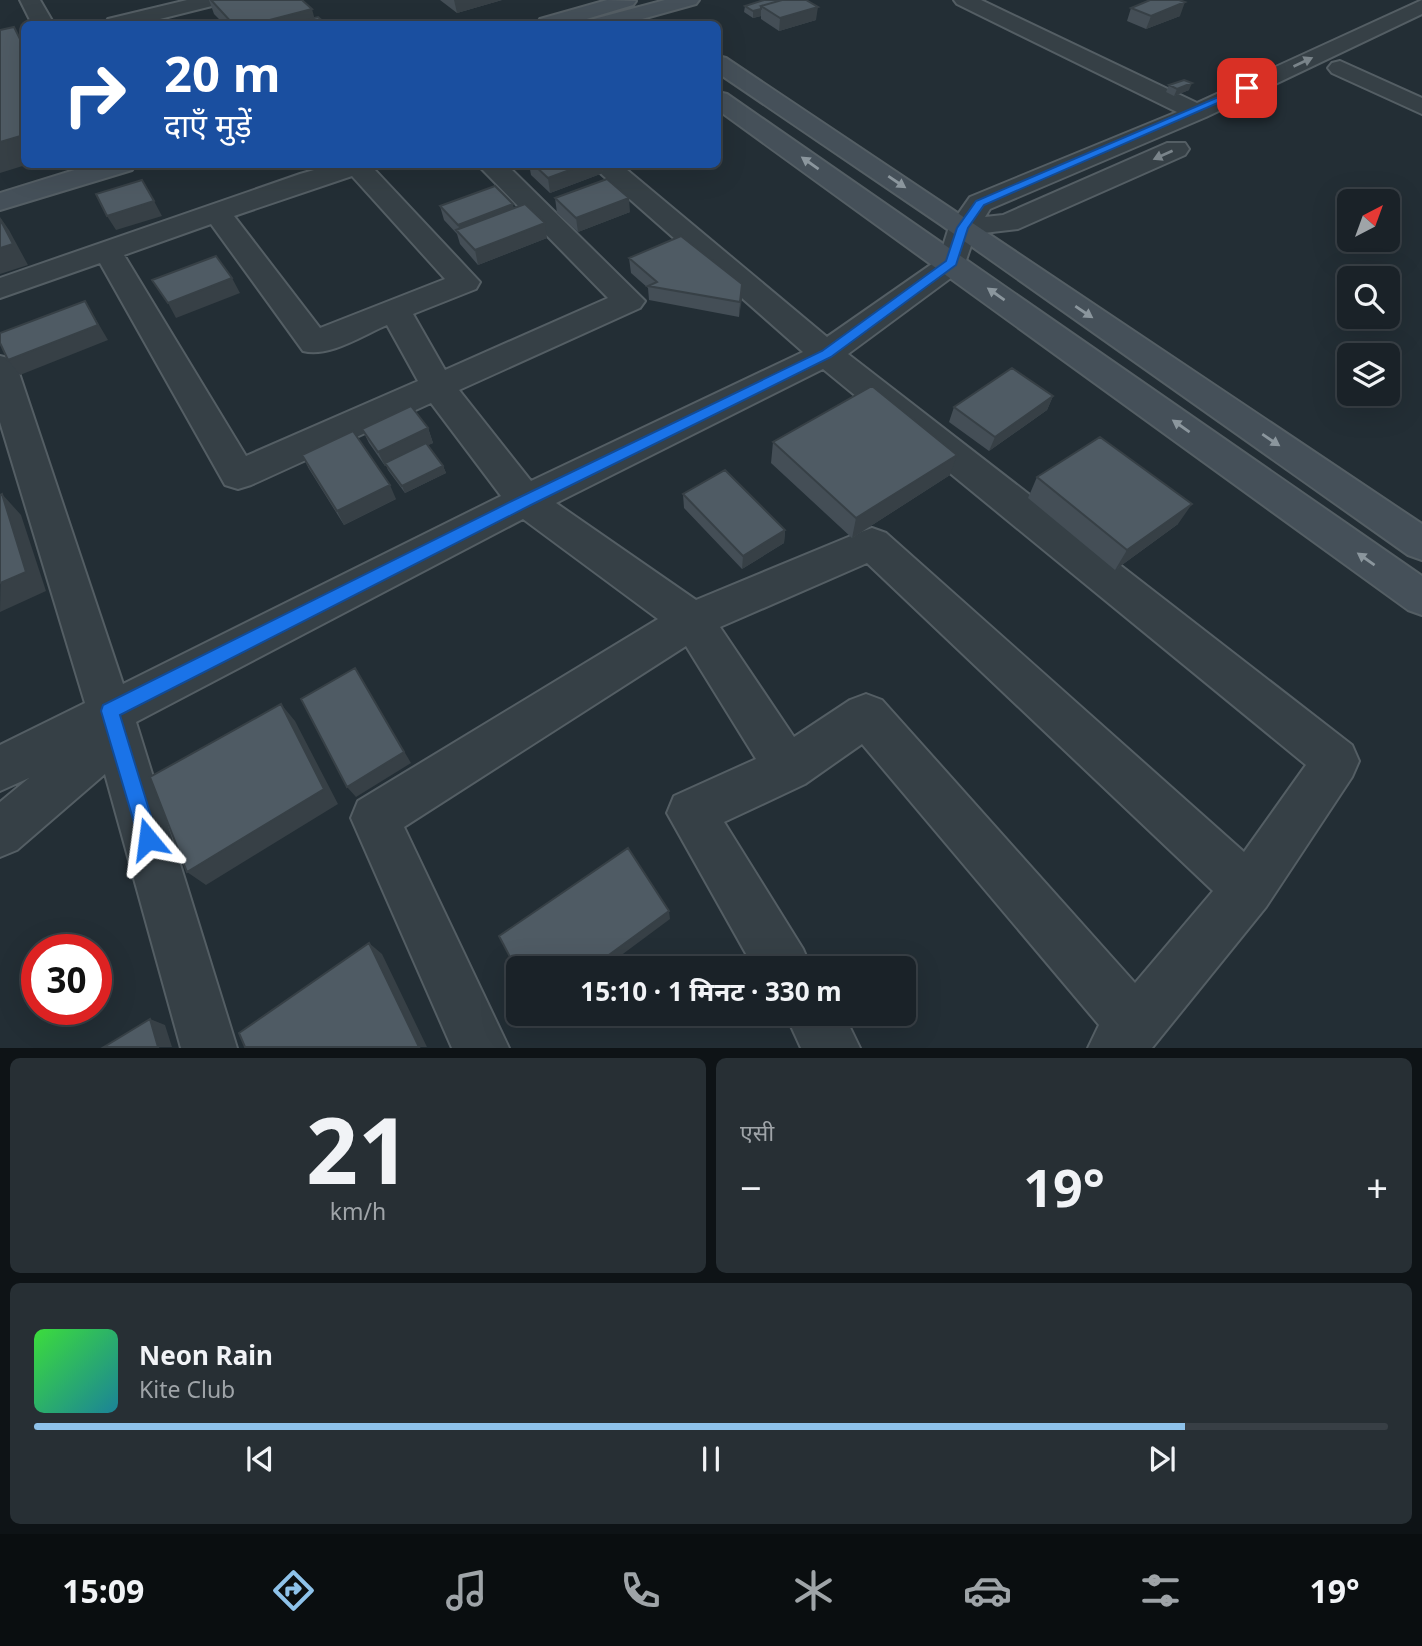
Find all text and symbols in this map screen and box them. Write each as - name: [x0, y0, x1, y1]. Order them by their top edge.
- text: 20 m: [164, 40, 281, 106]
- icon: right: [49, 49, 140, 140]
- one-way arrow: [1293, 56, 1314, 67]
- pin: [1217, 58, 1277, 118]
- icon: arrive: [1228, 69, 1266, 107]
- text: दाएँ मुड़ें: [164, 103, 252, 146]
- one-way arrow: [1153, 149, 1173, 161]
- one-way arrow: [801, 157, 819, 171]
- one-way arrow: [887, 176, 906, 189]
- north arrow: [1337, 189, 1400, 252]
- map controls: [1337, 189, 1400, 406]
- button: search: [1337, 266, 1400, 329]
- one-way arrow: [987, 287, 1005, 301]
- one-way arrow: [1074, 305, 1094, 318]
- button: layers: [1337, 343, 1400, 406]
- one-way arrow: [1172, 420, 1190, 434]
- one-way arrow: [1262, 433, 1280, 447]
- one-way arrow: [1357, 552, 1375, 566]
- position arrow: [111, 802, 185, 876]
- speed limit sign: 30: [21, 934, 112, 1025]
- text: 15:10 · 1 मिनट · 330 m: [580, 973, 842, 1009]
- text: 21: [306, 1087, 410, 1211]
- text: एसी: [740, 1116, 774, 1148]
- text: 19°: [1023, 1151, 1105, 1222]
- text: −: [740, 1161, 762, 1213]
- text: +: [1366, 1161, 1388, 1213]
- text: km/h: [330, 1195, 386, 1227]
- text: Neon Rain: [139, 1337, 273, 1373]
- text: Kite Club: [139, 1373, 235, 1405]
- icon: previous: [241, 1440, 279, 1478]
- icon: pause: [692, 1440, 730, 1478]
- icon: next: [1143, 1440, 1181, 1478]
- icon: directions: [269, 1566, 318, 1615]
- icon: music: [442, 1566, 491, 1615]
- icon: phone: [616, 1566, 665, 1615]
- icon: climate: [789, 1566, 838, 1615]
- icon: car: [963, 1566, 1012, 1615]
- icon: filters: [1136, 1566, 1185, 1615]
- text: 15:09: [62, 1569, 144, 1612]
- text: 19°: [1310, 1569, 1360, 1612]

